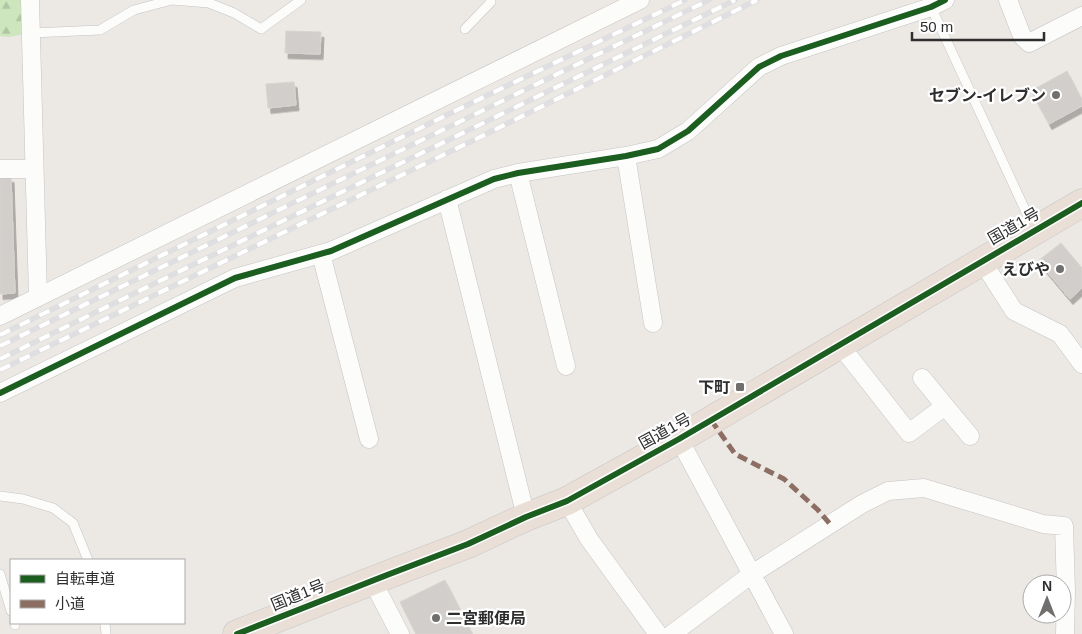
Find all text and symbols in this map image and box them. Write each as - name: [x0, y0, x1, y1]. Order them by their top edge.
- scale bar: [912, 10, 1044, 42]
- text: 50 m: [920, 18, 953, 35]
- place label: セブン-イレブン: [929, 87, 1046, 104]
- marker: セブン-イレブン: [1050, 89, 1062, 101]
- street label: 国道1号: [985, 204, 1043, 248]
- place label: えびや: [1002, 261, 1050, 278]
- marker: えびや: [1054, 263, 1066, 275]
- place label: 下町: [698, 379, 730, 396]
- marker: 下町: [734, 381, 746, 393]
- street label: 国道1号: [636, 410, 694, 452]
- legend: [10, 559, 185, 624]
- text: 自転車道: [55, 570, 115, 587]
- north arrow: [1022, 574, 1072, 624]
- street label: 国道1号: [268, 576, 328, 614]
- text: N: [1042, 578, 1052, 594]
- text: 小道: [55, 595, 85, 612]
- place label: 二宮郵便局: [446, 610, 526, 627]
- marker: 二宮郵便局: [430, 612, 442, 624]

